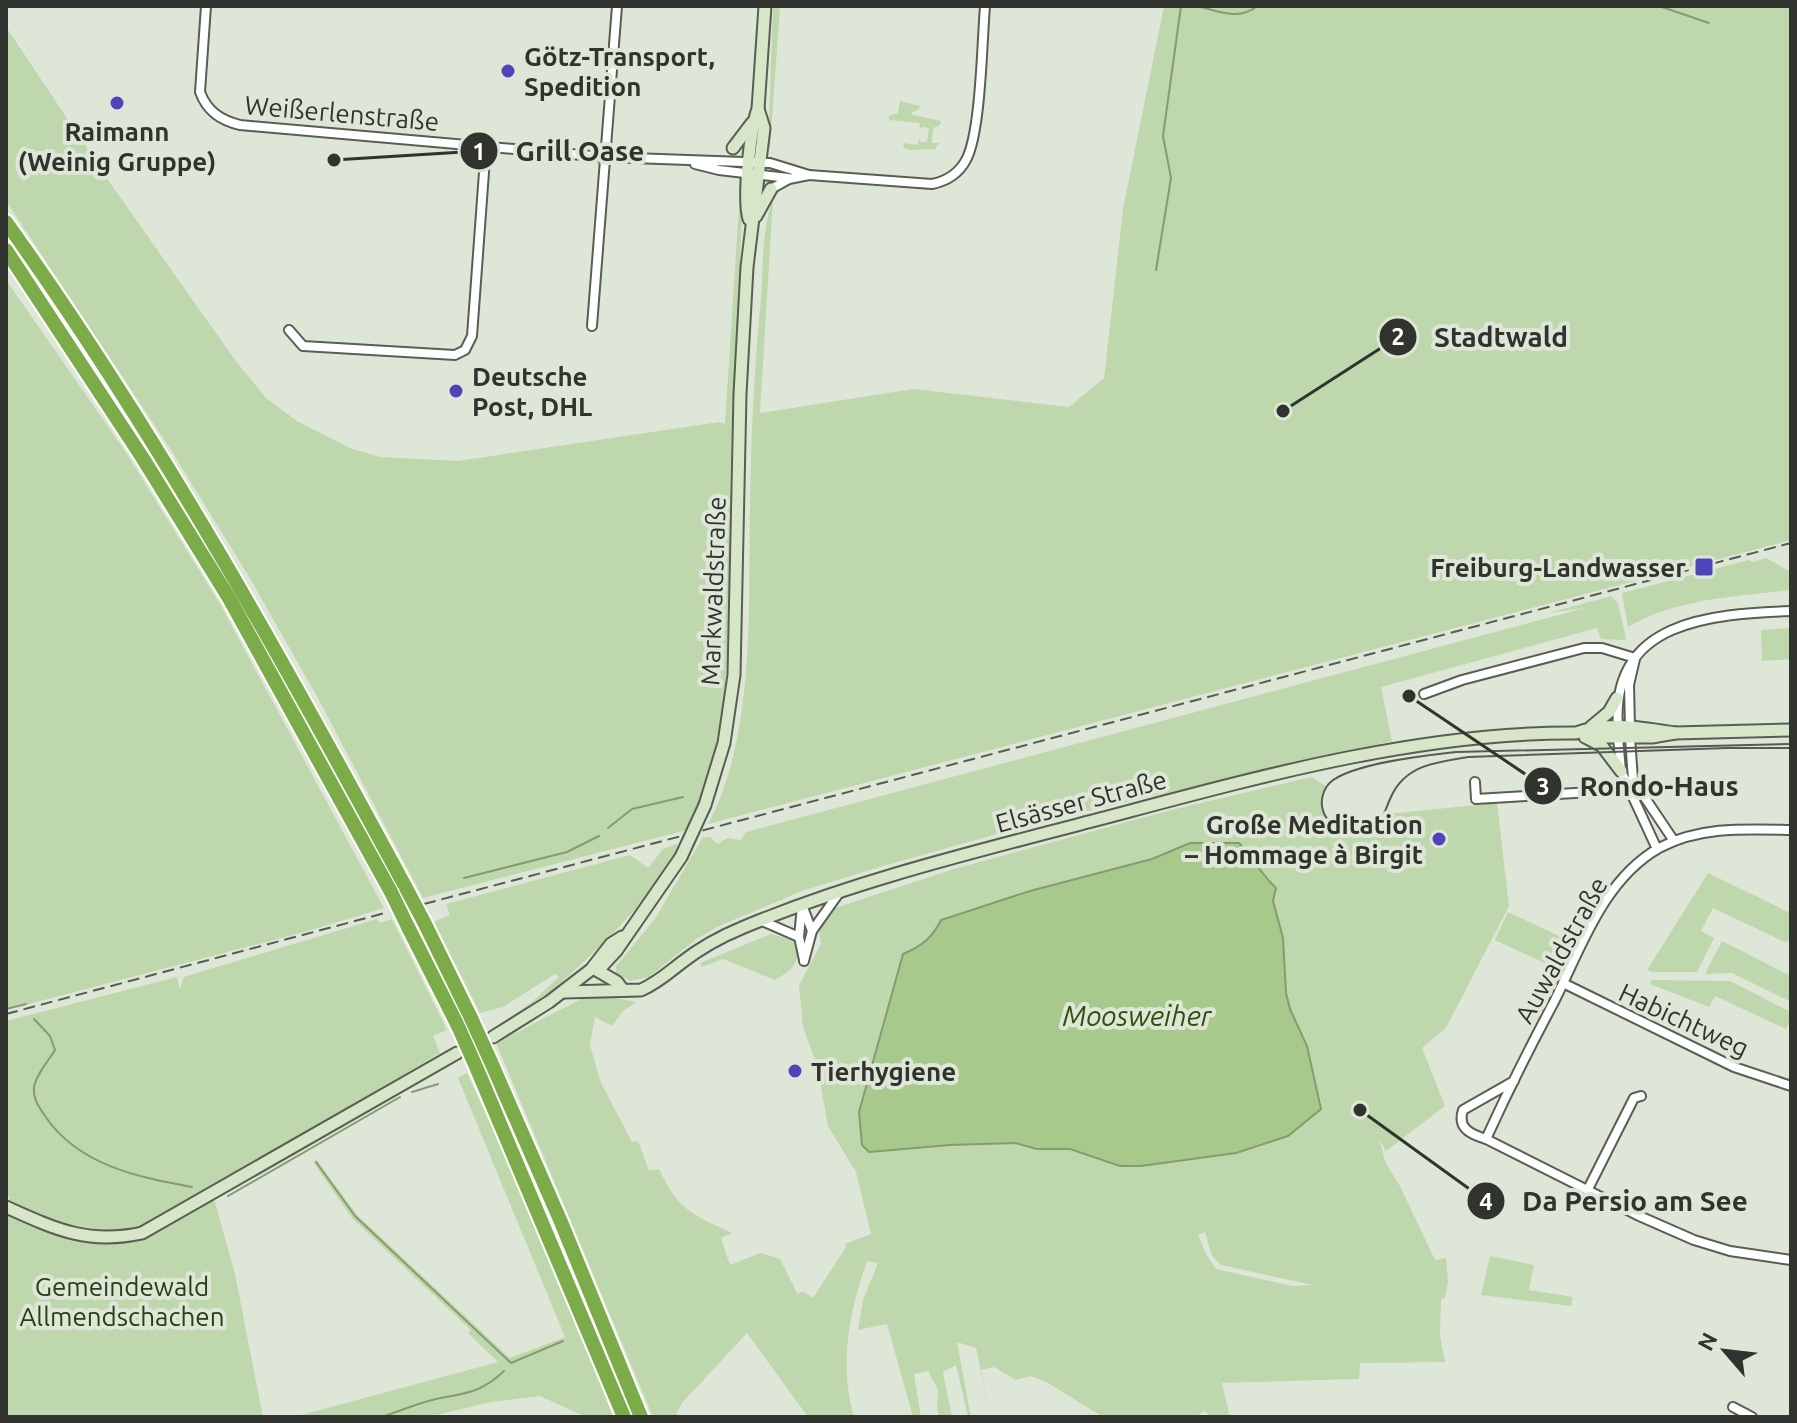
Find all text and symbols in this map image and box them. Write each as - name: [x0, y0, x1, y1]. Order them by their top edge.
- place label: Götz-Transport, Spedition: [524, 42, 715, 101]
- marker: Götz-Transport, Spedition: [499, 62, 517, 80]
- street label: Weißerlenstraße: [244, 90, 440, 136]
- marker: Raimann (Weinig Gruppe): [108, 94, 126, 112]
- place label: Raimann (Weinig Gruppe): [18, 117, 216, 176]
- callout: Grill Oase: [459, 125, 660, 177]
- text: Grill Oase: [516, 135, 644, 166]
- text: 1: [472, 138, 486, 165]
- callout: Stadtwald: [1378, 311, 1584, 363]
- text: Stadtwald: [1434, 321, 1568, 352]
- text: 2: [1391, 323, 1405, 350]
- place label: Deutsche Post, DHL: [472, 362, 592, 421]
- marker: Deutsche Post, DHL: [447, 382, 465, 400]
- street label: Markwaldstraße: [695, 496, 731, 686]
- place label: Freiburg-Landwasser: [1430, 553, 1686, 582]
- marker: Freiburg-Landwasser: [1693, 556, 1715, 578]
- callout: Rondo-Haus: [1523, 760, 1754, 812]
- street label: Elsässer Straße: [992, 764, 1170, 838]
- text: Rondo-Haus: [1579, 770, 1739, 801]
- text: 3: [1536, 773, 1550, 800]
- place label: Große Meditation – Hommage à Birgit: [1185, 810, 1423, 869]
- marker: Große Meditation – Hommage à Birgit: [1430, 830, 1448, 848]
- street label: Auwaldstraße: [1509, 872, 1613, 1028]
- street label: Habichtweg: [1615, 977, 1753, 1063]
- water label: Moosweiher: [1062, 1000, 1213, 1031]
- place label: Tierhygiene: [811, 1057, 956, 1086]
- marker: Tierhygiene: [786, 1062, 804, 1080]
- callout: Da Persio am See: [1466, 1175, 1763, 1227]
- text: Da Persio am See: [1522, 1185, 1748, 1216]
- text: 4: [1479, 1188, 1493, 1215]
- park label: Gemeindewald Allmendschachen: [19, 1272, 225, 1331]
- north arrow: [1685, 1311, 1765, 1391]
- text: N: [1692, 1328, 1722, 1354]

